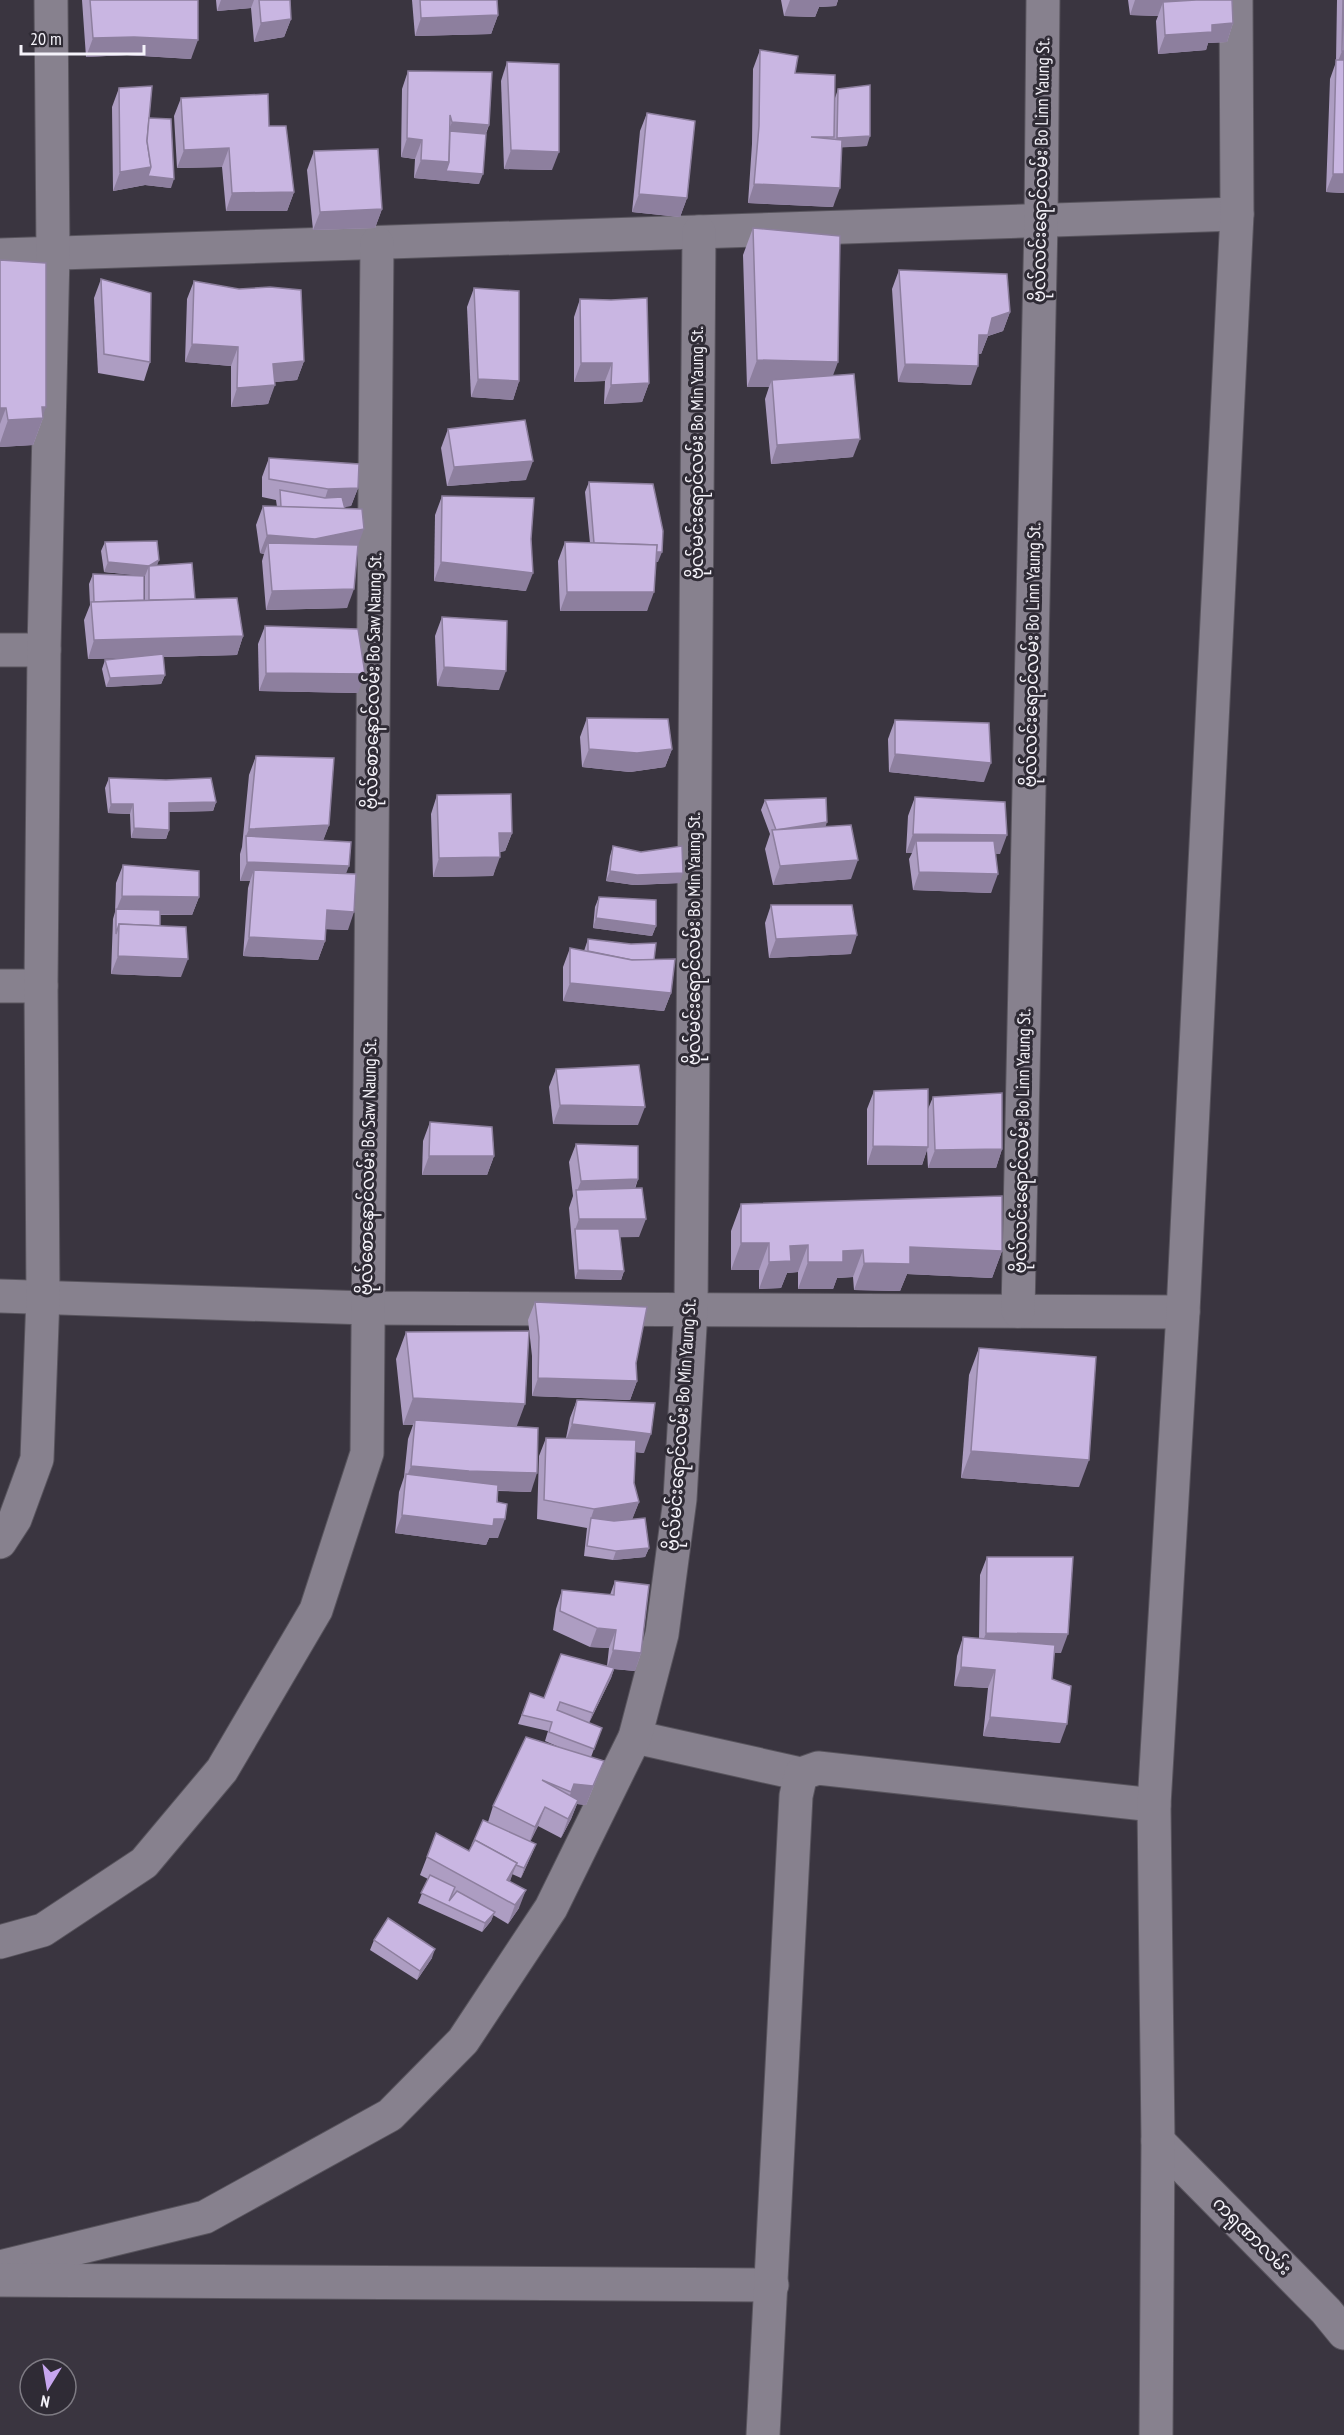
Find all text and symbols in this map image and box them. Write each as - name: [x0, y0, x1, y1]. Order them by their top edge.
- scale bar: [21, 18, 144, 56]
- text: 20 m: [30, 27, 62, 50]
- street label: ဗိုလ်လင်းရောင်လမ်း Bo Linn Yaung St.: [1025, 37, 1058, 303]
- street label: ဗိုလ်မင်းရောင်လမ်း Bo Min Yaung St.: [683, 327, 712, 579]
- street label: ဗိုလ်လင်းရောင်လမ်း Bo Linn Yaung St.: [1016, 522, 1049, 788]
- street label: ဗိုလ်စောနောင်လမ်း Bo Saw Naung St.: [357, 552, 390, 810]
- street label: ဗိုလ်မင်းရောင်လမ်း Bo Min Yaung St.: [680, 813, 709, 1065]
- street label: ဗိုလ်လင်းရောင်လမ်း Bo Linn Yaung St.: [1006, 1008, 1039, 1274]
- street label: ဗိုလ်စောနောင်လမ်း Bo Saw Naung St.: [352, 1038, 385, 1296]
- street label: ဗိုလ်မင်းရောင်လမ်း Bo Min Yaung St.: [658, 1298, 705, 1552]
- street label: ကရုဏာလမ်း: [1205, 2191, 1297, 2283]
- north arrow: [18, 2357, 78, 2417]
- text: N: [39, 2391, 51, 2412]

